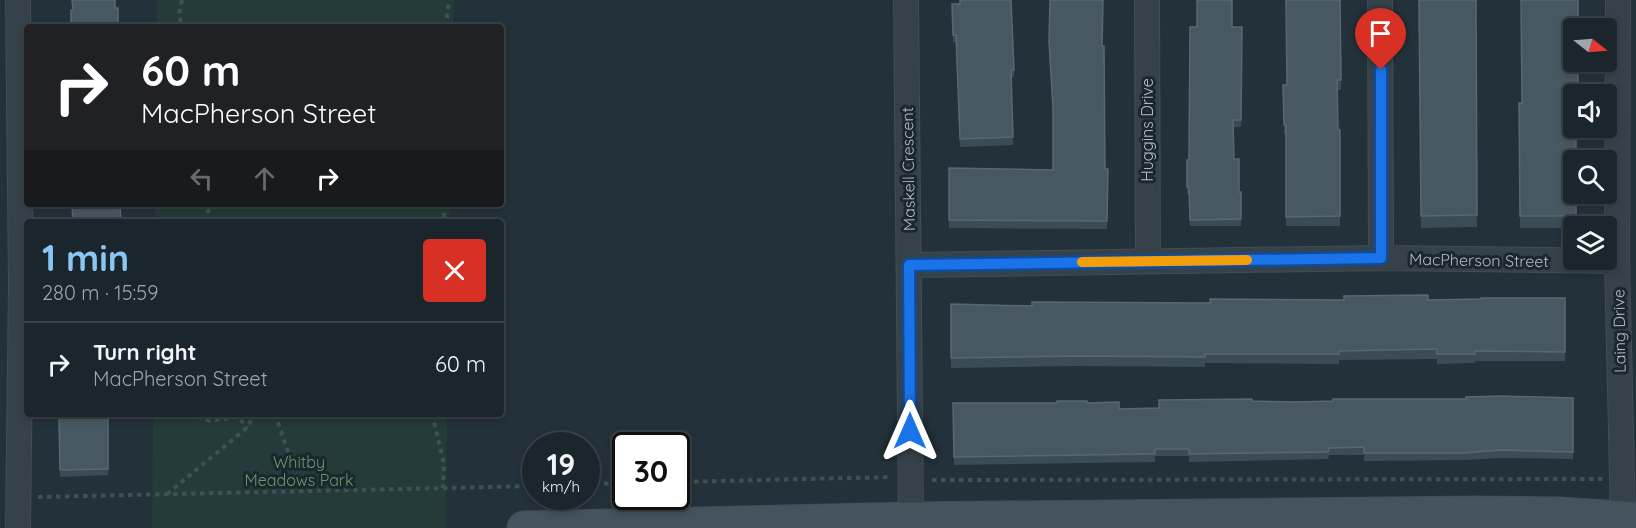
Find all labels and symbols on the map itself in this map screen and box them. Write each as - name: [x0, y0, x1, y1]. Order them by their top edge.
- pin: [1355, 8, 1406, 70]
- north arrow: [1563, 18, 1617, 72]
- street label: Huggins Drive: [1137, 78, 1157, 182]
- street label: Maskell Crescent: [897, 107, 919, 231]
- street label: MacPherson Street: [1409, 249, 1549, 271]
- street label: Laing Drive: [1608, 289, 1630, 373]
- position arrow: [878, 399, 942, 463]
- speed limit sign: 30: [612, 432, 690, 510]
- park label: Whitby Meadows Park: [244, 452, 354, 490]

